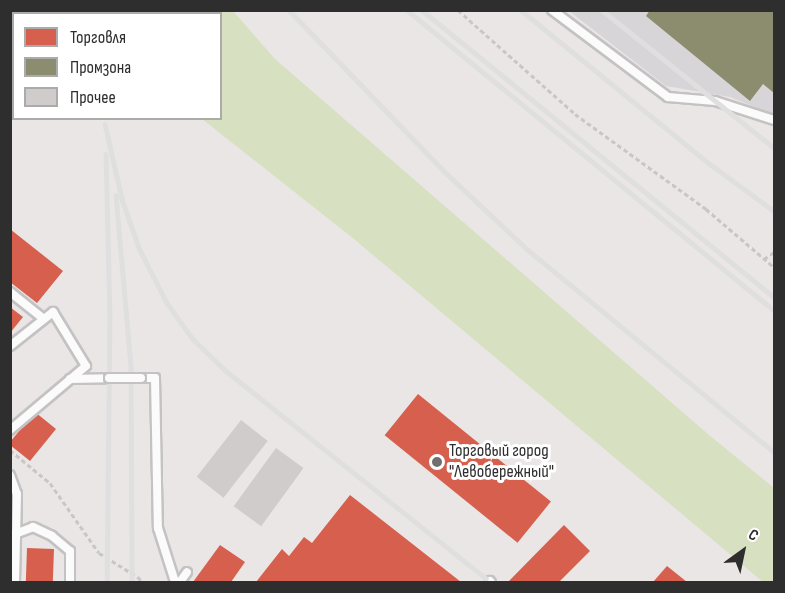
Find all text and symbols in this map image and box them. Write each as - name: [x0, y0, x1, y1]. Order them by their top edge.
- legend: [12, 12, 222, 120]
- text: Торговля: [70, 27, 126, 48]
- text: Промзона: [70, 57, 131, 78]
- text: Прочее: [70, 87, 116, 108]
- place label: Торговый город "Левобережный": [449, 441, 554, 484]
- marker: Торговый город "Левобережный": [430, 455, 444, 469]
- north arrow: [713, 521, 773, 581]
- text: С: [744, 525, 762, 546]

